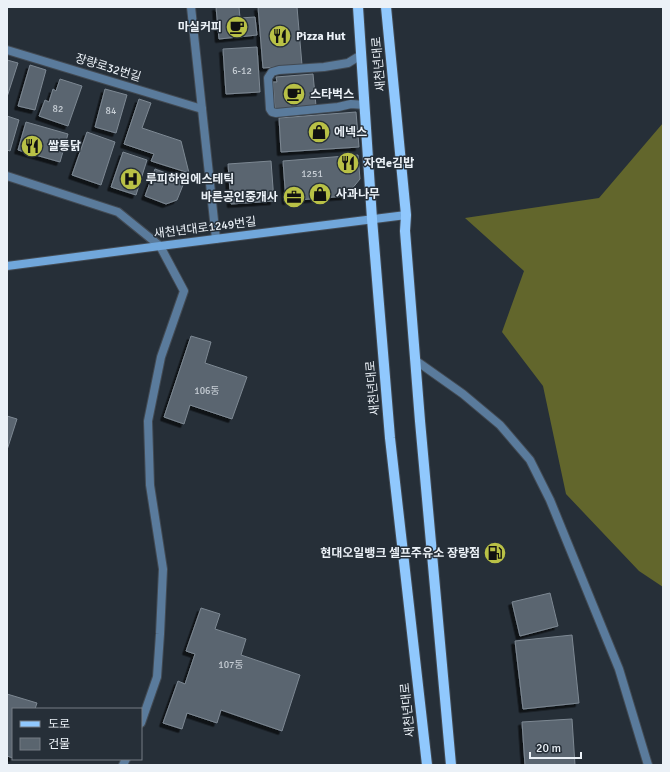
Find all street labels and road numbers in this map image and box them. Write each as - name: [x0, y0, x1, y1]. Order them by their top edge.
- street label: 새천년대로: [369, 36, 389, 92]
- street label: 장량로32번길: [73, 51, 143, 85]
- street label: 새천년대로1249번길: [153, 214, 257, 242]
- street label: 새천년대로: [363, 360, 383, 416]
- street label: 새천년대로: [398, 682, 418, 738]

